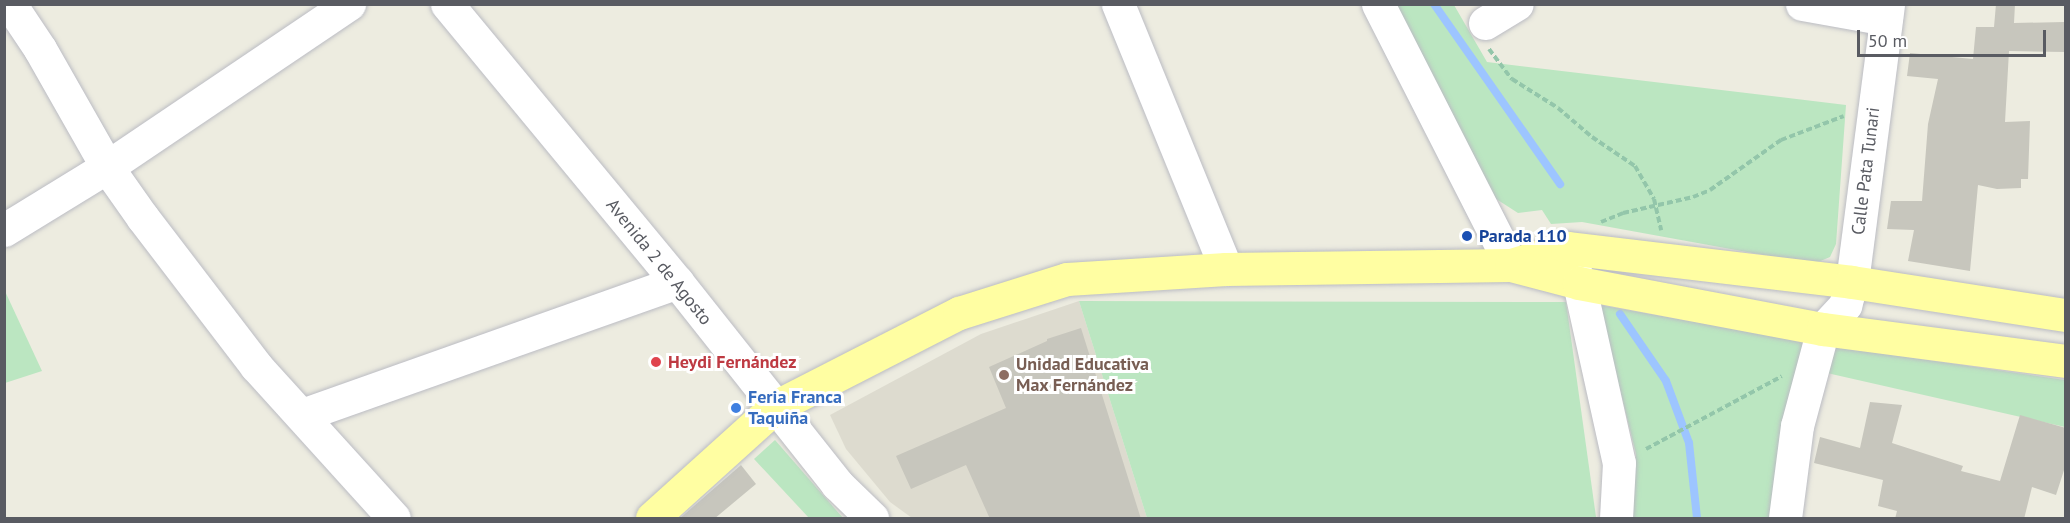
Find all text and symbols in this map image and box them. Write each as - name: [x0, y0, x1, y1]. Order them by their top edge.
- scale bar: [1860, 18, 2049, 56]
- text: 50 m: [1868, 29, 1907, 52]
- street label: Calle Pata Tunari: [1847, 106, 1885, 236]
- street label: Avenida 2 de Agosto: [601, 194, 717, 330]
- place label: Parada 110: [1479, 225, 1567, 247]
- marker: Parada 110: [1460, 229, 1474, 243]
- place label: Heydi Fernández: [668, 351, 796, 373]
- place label: Unidad Educativa Max Fernández: [1016, 354, 1149, 397]
- marker: Heydi Fernández: [649, 355, 663, 369]
- marker: Unidad Educativa Max Fernández: [997, 368, 1011, 382]
- place label: Feria Franca Taquiña: [748, 387, 842, 430]
- marker: Feria Franca Taquiña: [729, 401, 743, 415]

